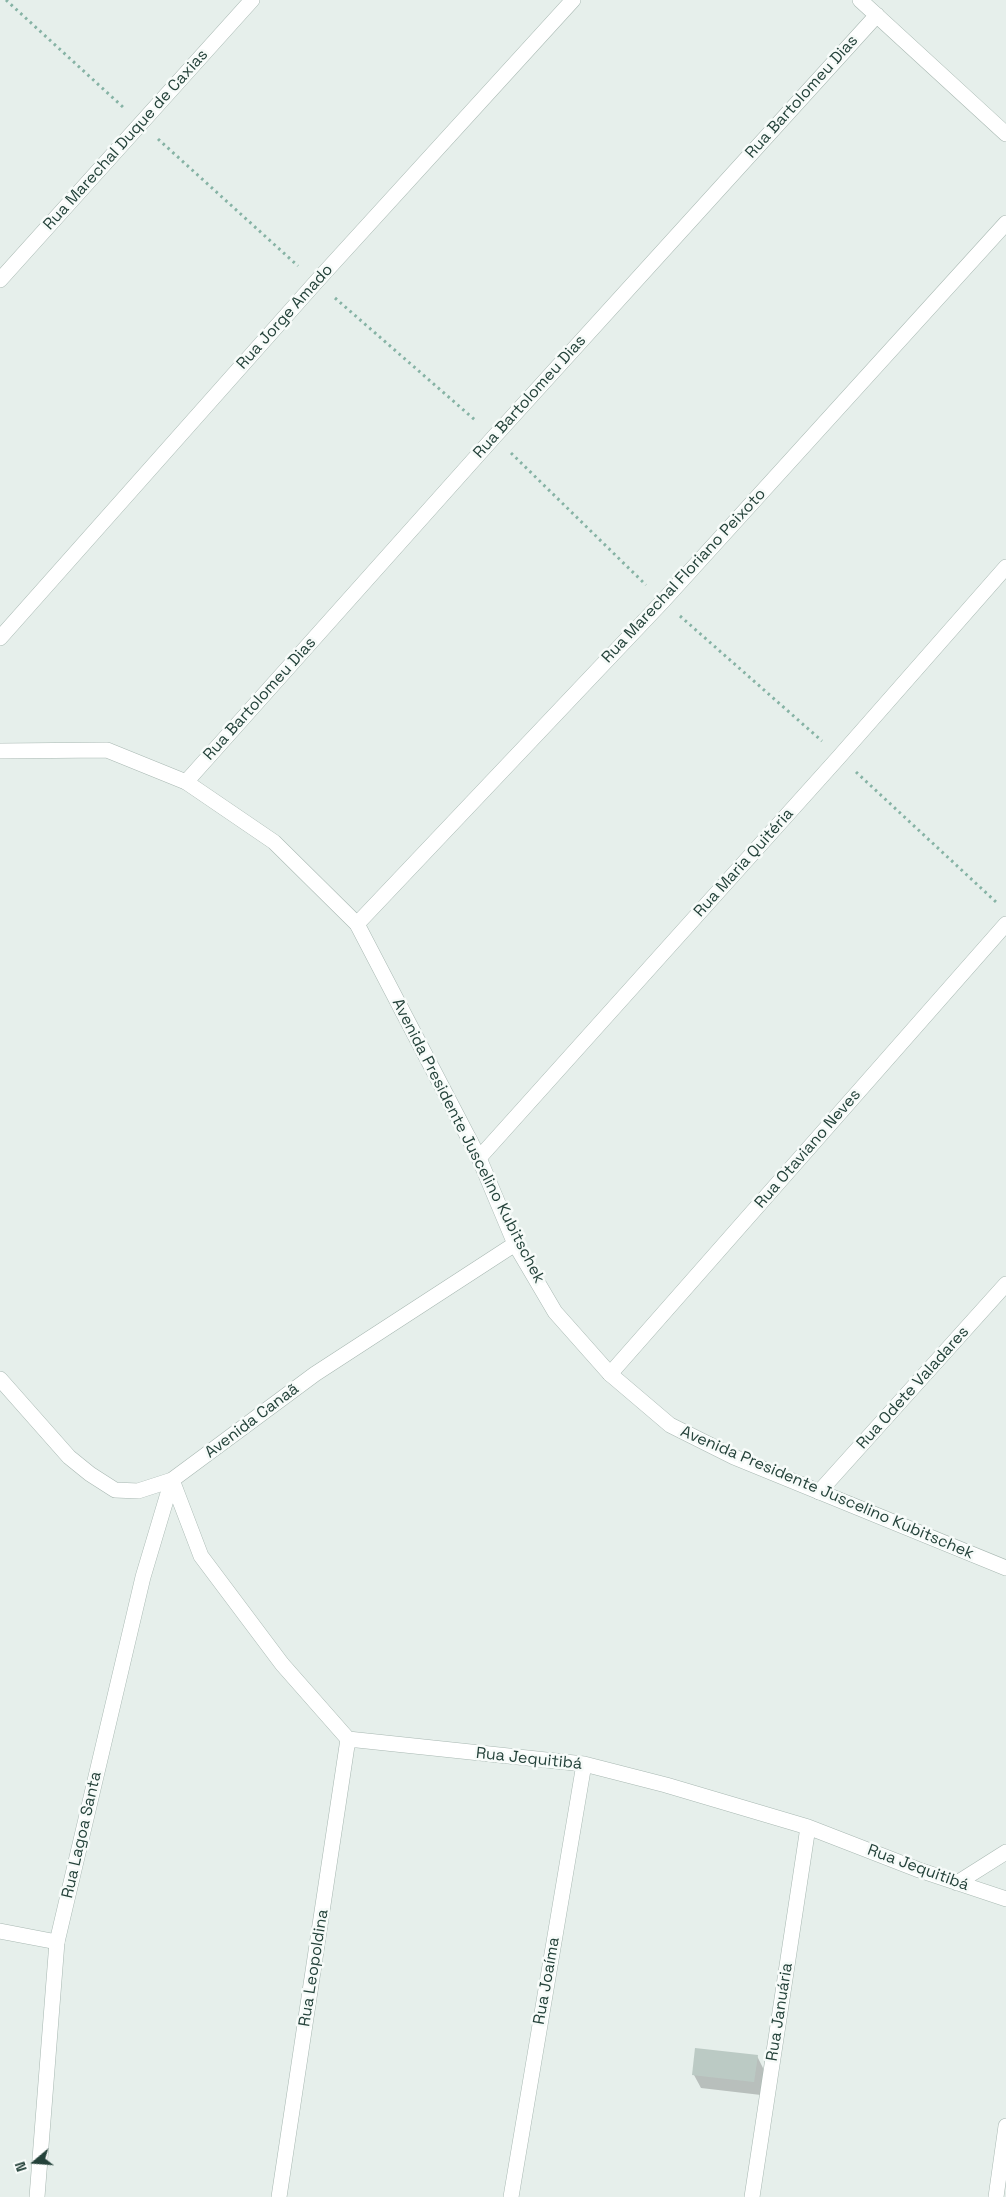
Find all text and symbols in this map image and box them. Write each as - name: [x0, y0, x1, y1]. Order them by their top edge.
- street label: Rua Bartolomeu Dias: [742, 31, 862, 163]
- street label: Rua Marechal Duque de Caxias: [40, 46, 212, 234]
- street label: Rua Jorge Amado: [233, 260, 337, 374]
- street label: Rua Bartolomeu Dias: [470, 331, 590, 463]
- street label: Rua Marechal Floriano Peixoto: [598, 485, 770, 667]
- street label: Rua Bartolomeu Dias: [200, 633, 320, 765]
- street label: Rua Maria Quitéria: [690, 805, 798, 921]
- street label: Avenida Presidente Juscelino Kubitschek: [387, 995, 549, 1287]
- street label: Rua Otaviano Neves: [751, 1086, 865, 1212]
- street label: Rua Odete Valadares: [853, 1323, 973, 1453]
- street label: Avenida Canaã: [201, 1379, 303, 1463]
- street label: Avenida Presidente Juscelino Kubitschek: [677, 1422, 977, 1564]
- street label: Rua Jequitibá: [475, 1744, 583, 1774]
- street label: Rua Lagoa Santa: [58, 1770, 106, 1900]
- street label: Rua Jequitibá: [865, 1841, 971, 1895]
- street label: Rua Leopoldina: [295, 1908, 333, 2028]
- street label: Rua Joaíma: [530, 1936, 564, 2026]
- street label: Rua Januária: [763, 1961, 797, 2063]
- north arrow: [10, 2137, 60, 2187]
- text: N: [11, 2159, 31, 2174]

